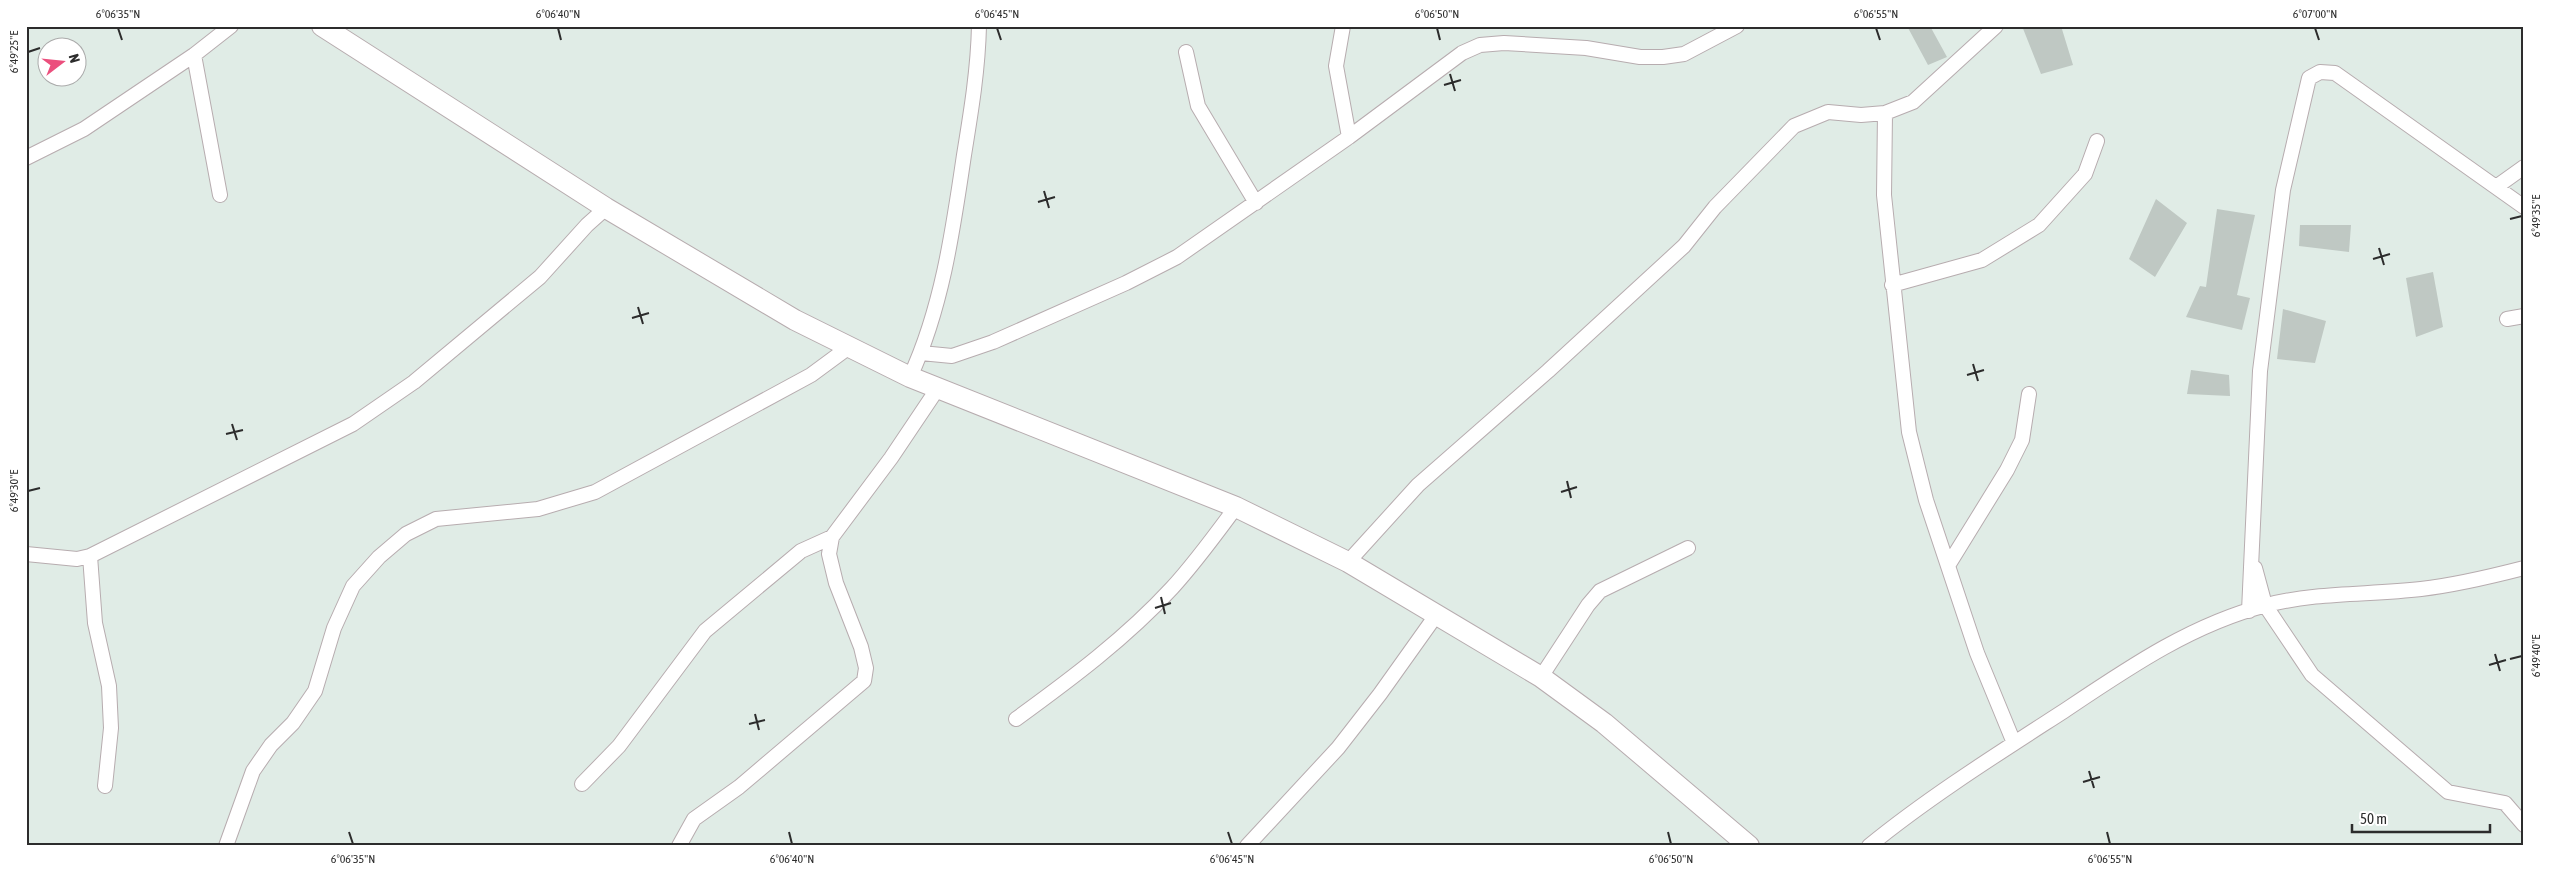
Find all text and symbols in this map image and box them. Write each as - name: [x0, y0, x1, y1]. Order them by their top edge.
- text: 6°06'35"N: [96, 7, 140, 21]
- text: 6°06'40"N: [536, 7, 580, 21]
- text: 6°06'45"N: [975, 7, 1019, 21]
- text: 6°06'50"N: [1415, 7, 1459, 21]
- text: 6°06'55"N: [1854, 7, 1898, 21]
- text: 6°07'00"N: [2293, 7, 2337, 21]
- text: 6°49'25"E: [7, 31, 21, 73]
- north arrow: [38, 38, 88, 88]
- text: N: [66, 52, 83, 65]
- text: 6°49'35"E: [2529, 195, 2543, 237]
- text: 6°49'30"E: [7, 470, 21, 512]
- text: 6°49'40"E: [2529, 635, 2543, 677]
- scale bar: [2352, 802, 2490, 834]
- text: 50 m: [2360, 810, 2387, 827]
- text: 6°06'35"N: [331, 852, 375, 866]
- text: 6°06'40"N: [770, 852, 814, 866]
- text: 6°06'45"N: [1210, 852, 1254, 866]
- text: 6°06'50"N: [1649, 852, 1693, 866]
- text: 6°06'55"N: [2088, 852, 2132, 866]

